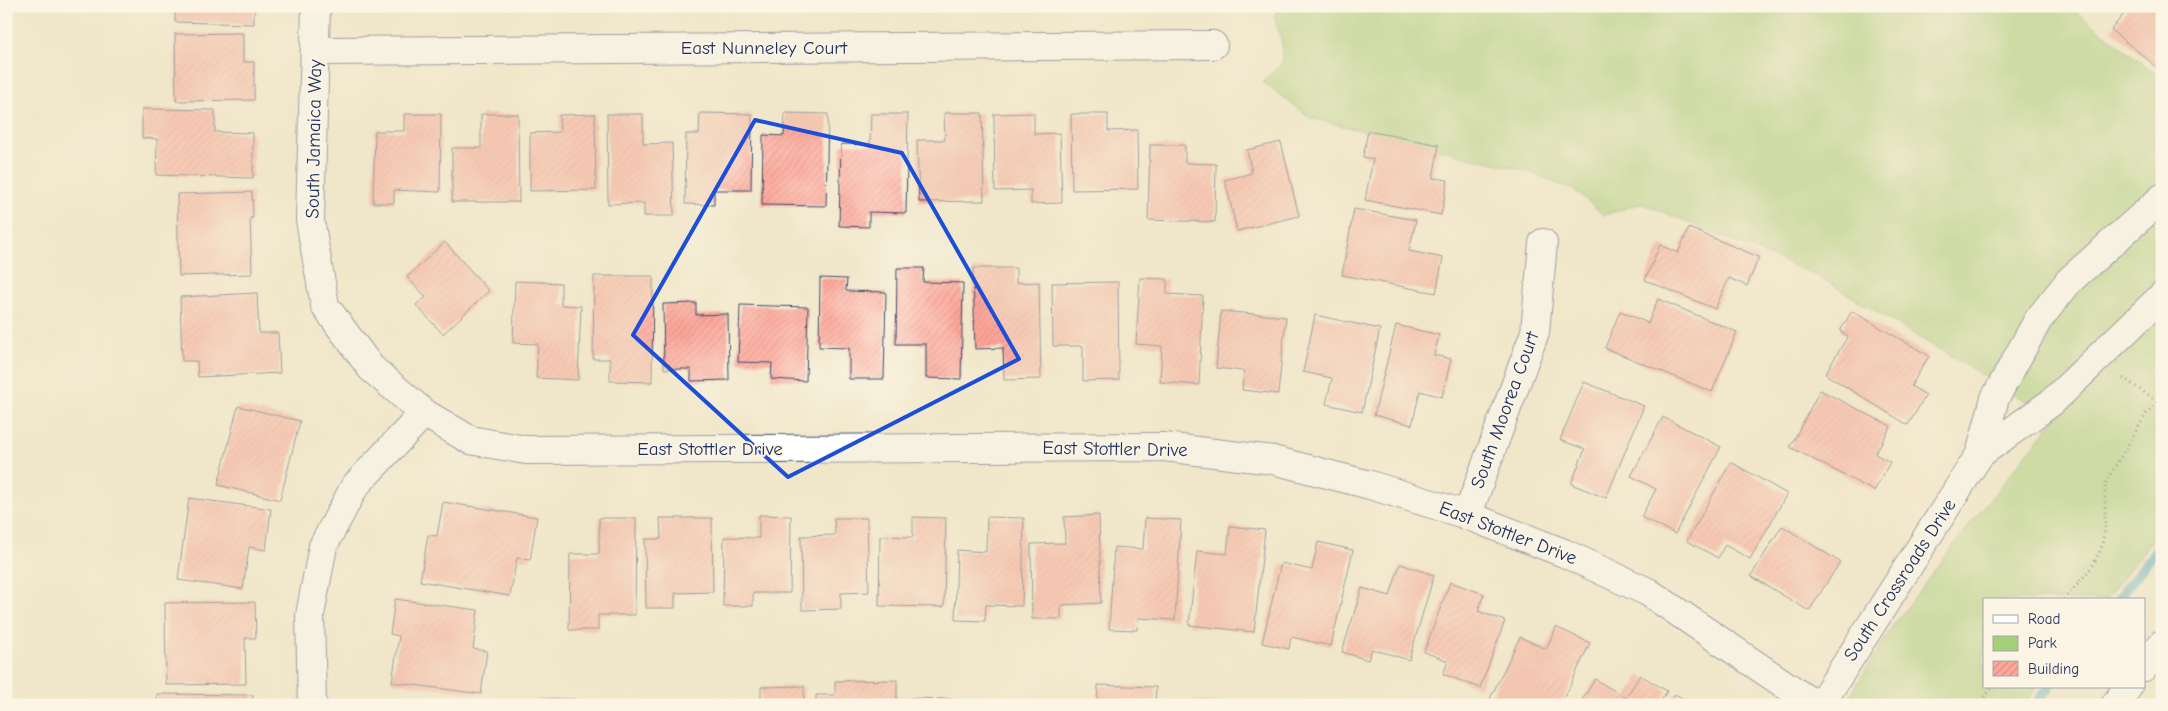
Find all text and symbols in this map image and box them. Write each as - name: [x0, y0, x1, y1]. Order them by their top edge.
- street label: East Nunneley Court: [681, 37, 848, 59]
- street label: South Jamaica Way: [302, 59, 326, 219]
- street label: South Moorea Court: [1466, 328, 1544, 492]
- street label: East Stottler Drive: [1042, 437, 1188, 461]
- street label: East Stottler Drive: [637, 438, 783, 460]
- street label: South Crossroads Drive: [1839, 495, 1961, 665]
- street label: East Stottler Drive: [1436, 497, 1580, 569]
- legend: [1983, 598, 2146, 688]
- text: Road: [2028, 610, 2060, 628]
- text: Park: [2028, 634, 2057, 652]
- text: Building: [2028, 660, 2079, 678]

